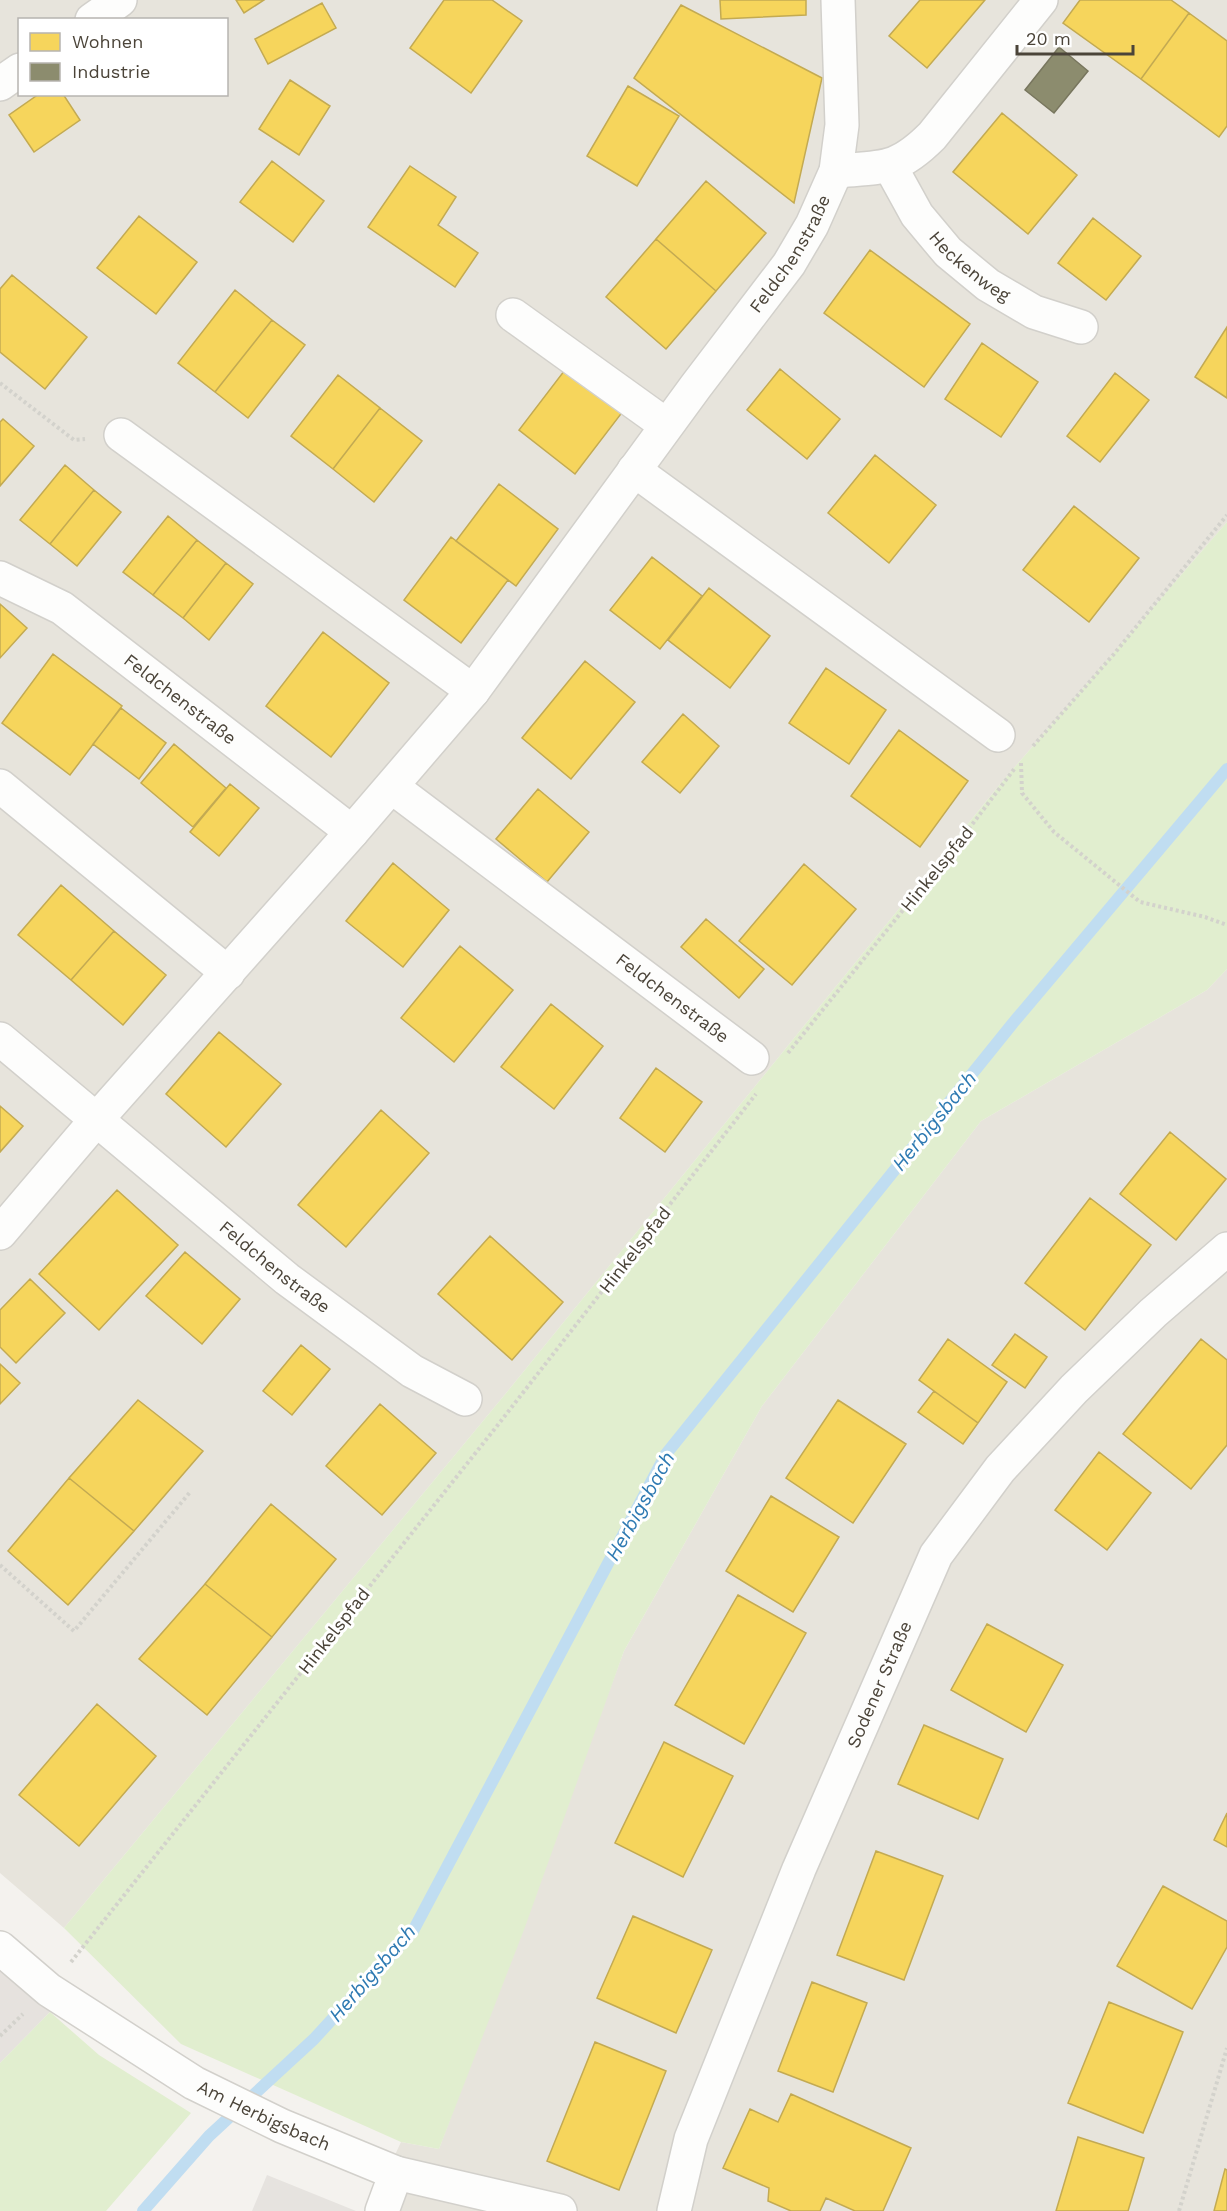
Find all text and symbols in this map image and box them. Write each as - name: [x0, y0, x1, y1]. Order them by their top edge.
- legend: [18, 18, 228, 96]
- scale bar: [1017, 18, 1132, 56]
- text: 20 m: [1026, 28, 1071, 49]
- text: Wohnen: [72, 31, 143, 52]
- text: Industrie: [72, 61, 150, 82]
- street label: Feldchenstraße: [745, 191, 834, 317]
- street label: Heckenweg: [925, 227, 1014, 306]
- street label: Feldchenstraße: [120, 649, 240, 749]
- street label: Hinkelspfad: [896, 822, 977, 916]
- street label: Feldchenstraße: [612, 948, 733, 1047]
- water label: Herbigsbach: [887, 1067, 981, 1175]
- street label: Hinkelspfad: [594, 1202, 675, 1297]
- street label: Feldchenstraße: [215, 1216, 334, 1317]
- water label: Herbigsbach: [600, 1447, 680, 1565]
- street label: Hinkelspfad: [293, 1583, 374, 1678]
- street label: Sodener Straße: [842, 1618, 916, 1751]
- water label: Herbigsbach: [323, 1920, 421, 2026]
- street label: Am Herbigsbach: [194, 2075, 334, 2155]

